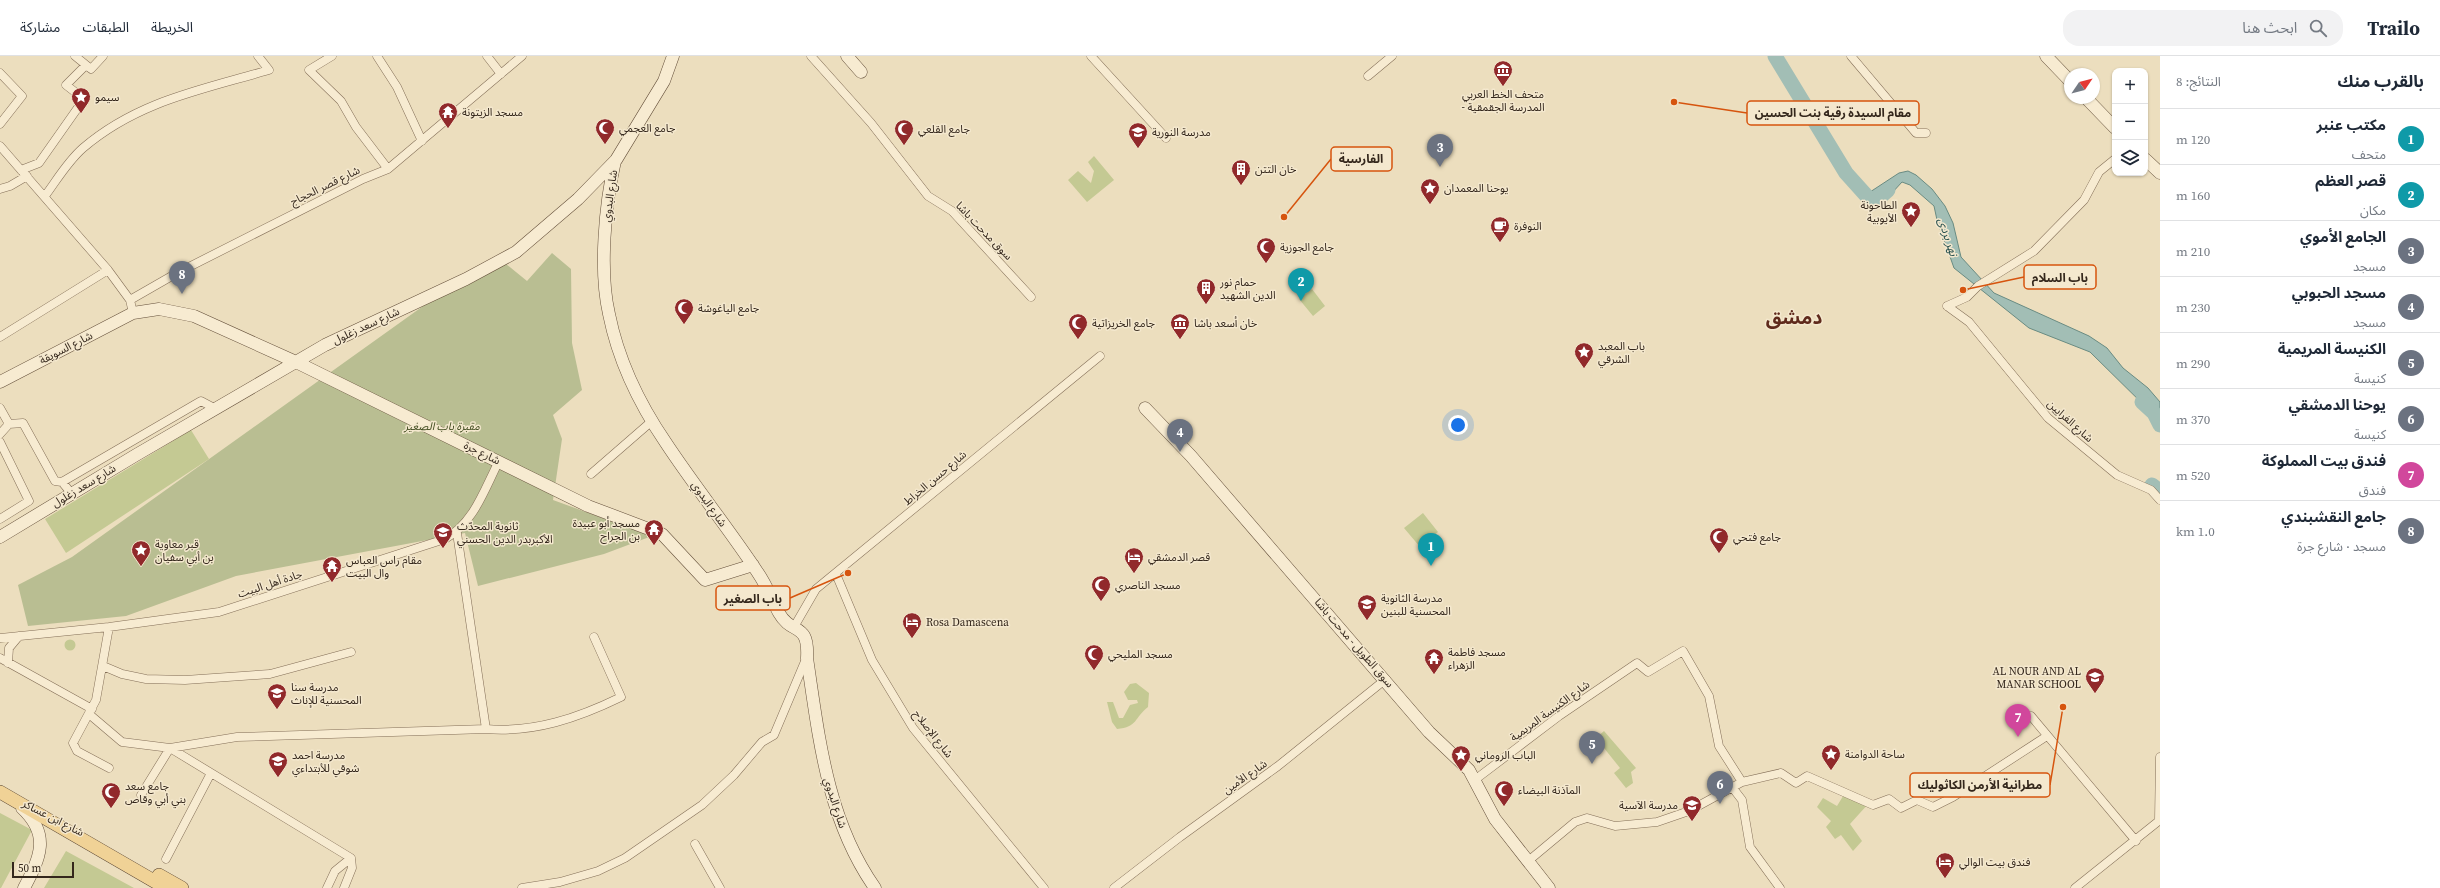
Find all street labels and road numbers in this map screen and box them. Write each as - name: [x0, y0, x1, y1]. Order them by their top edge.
- street label: شارع قصر الحجاج: [288, 162, 363, 209]
- street label: شارع البدوي: [599, 169, 623, 223]
- street label: سوق مدحت باشا: [952, 199, 1016, 264]
- street label: شارع سعد زغلول: [330, 304, 402, 348]
- street label: شارع السويقة: [37, 328, 96, 368]
- street label: شارع الفرايين: [2044, 396, 2096, 446]
- street label: شارع جرة: [461, 438, 503, 468]
- street label: شارع حسن الخراط: [900, 447, 970, 509]
- street label: شارع سعد زغلول: [49, 461, 119, 511]
- street label: شارع البدوي: [687, 478, 730, 531]
- street label: جادة أهل البيت: [236, 566, 305, 601]
- street label: سوق الطويل - مدحت باشا: [1311, 595, 1397, 691]
- street label: شارع الكنيسة المريمية: [1507, 677, 1593, 745]
- street label: شارع الإصلاح: [910, 707, 957, 761]
- street label: شارع الأمين: [1220, 756, 1270, 798]
- street label: شارع البدوي: [818, 776, 850, 831]
- street label: شارع ابن عساكر: [19, 796, 87, 840]

